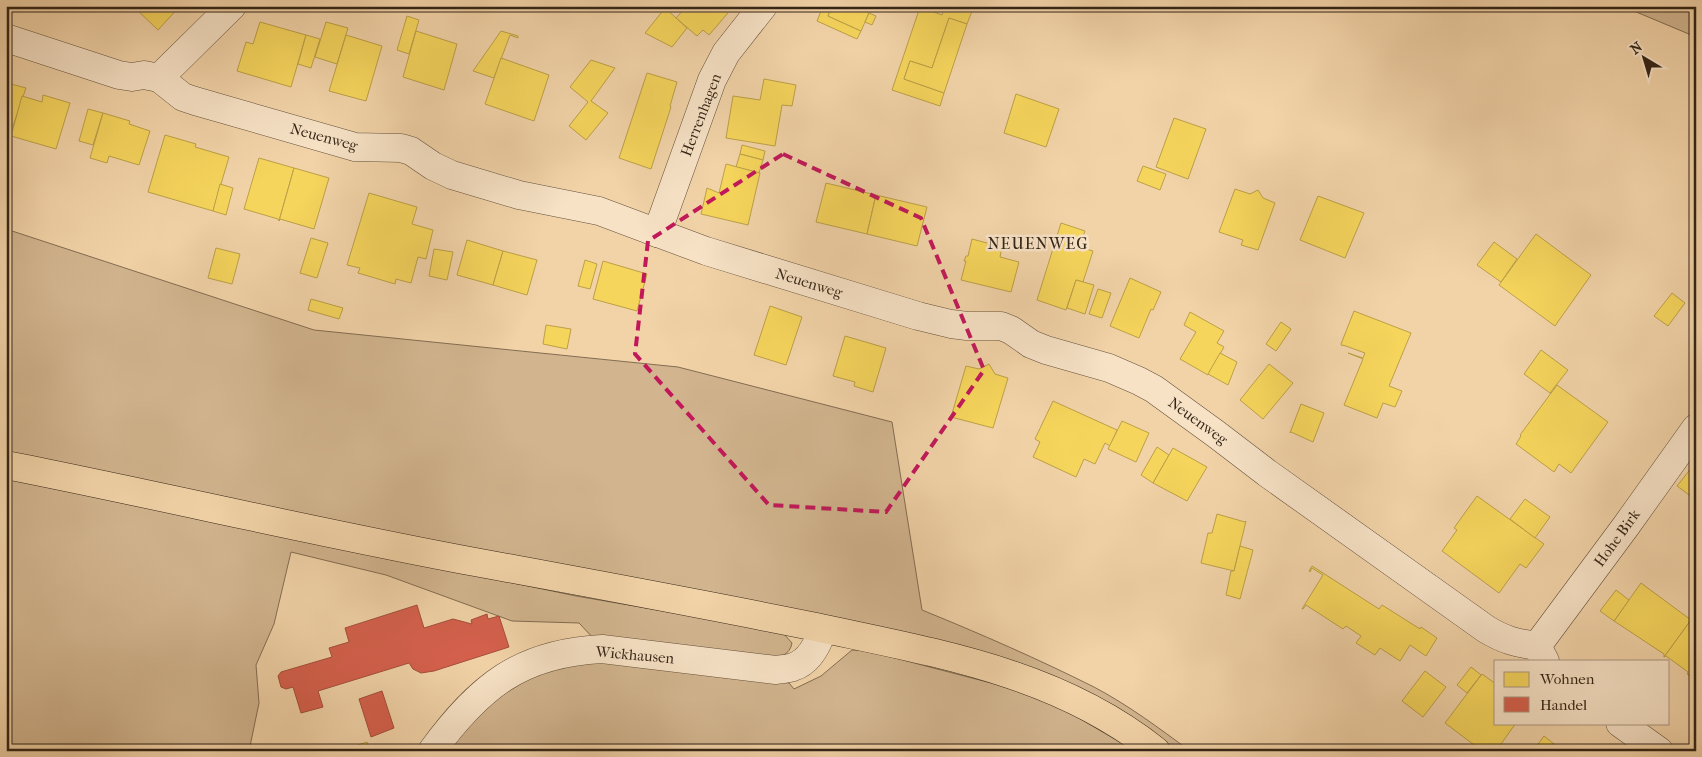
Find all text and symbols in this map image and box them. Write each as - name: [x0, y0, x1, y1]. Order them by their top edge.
- north arrow: [1620, 32, 1670, 82]
- text: N: [1627, 38, 1646, 58]
- street label: Herrenhagen: [677, 71, 725, 159]
- street label: Neuenweg: [288, 119, 361, 155]
- district label: NEUENWEG: [987, 234, 1089, 253]
- street label: Neuenweg: [773, 264, 846, 302]
- street label: Neuenweg: [1165, 393, 1232, 449]
- street label: Hohe Birk: [1590, 506, 1644, 570]
- street label: Wickhausen: [594, 643, 675, 667]
- legend: [1494, 660, 1670, 724]
- text: Wohnen: [1539, 670, 1595, 688]
- text: Handel: [1540, 696, 1587, 714]

